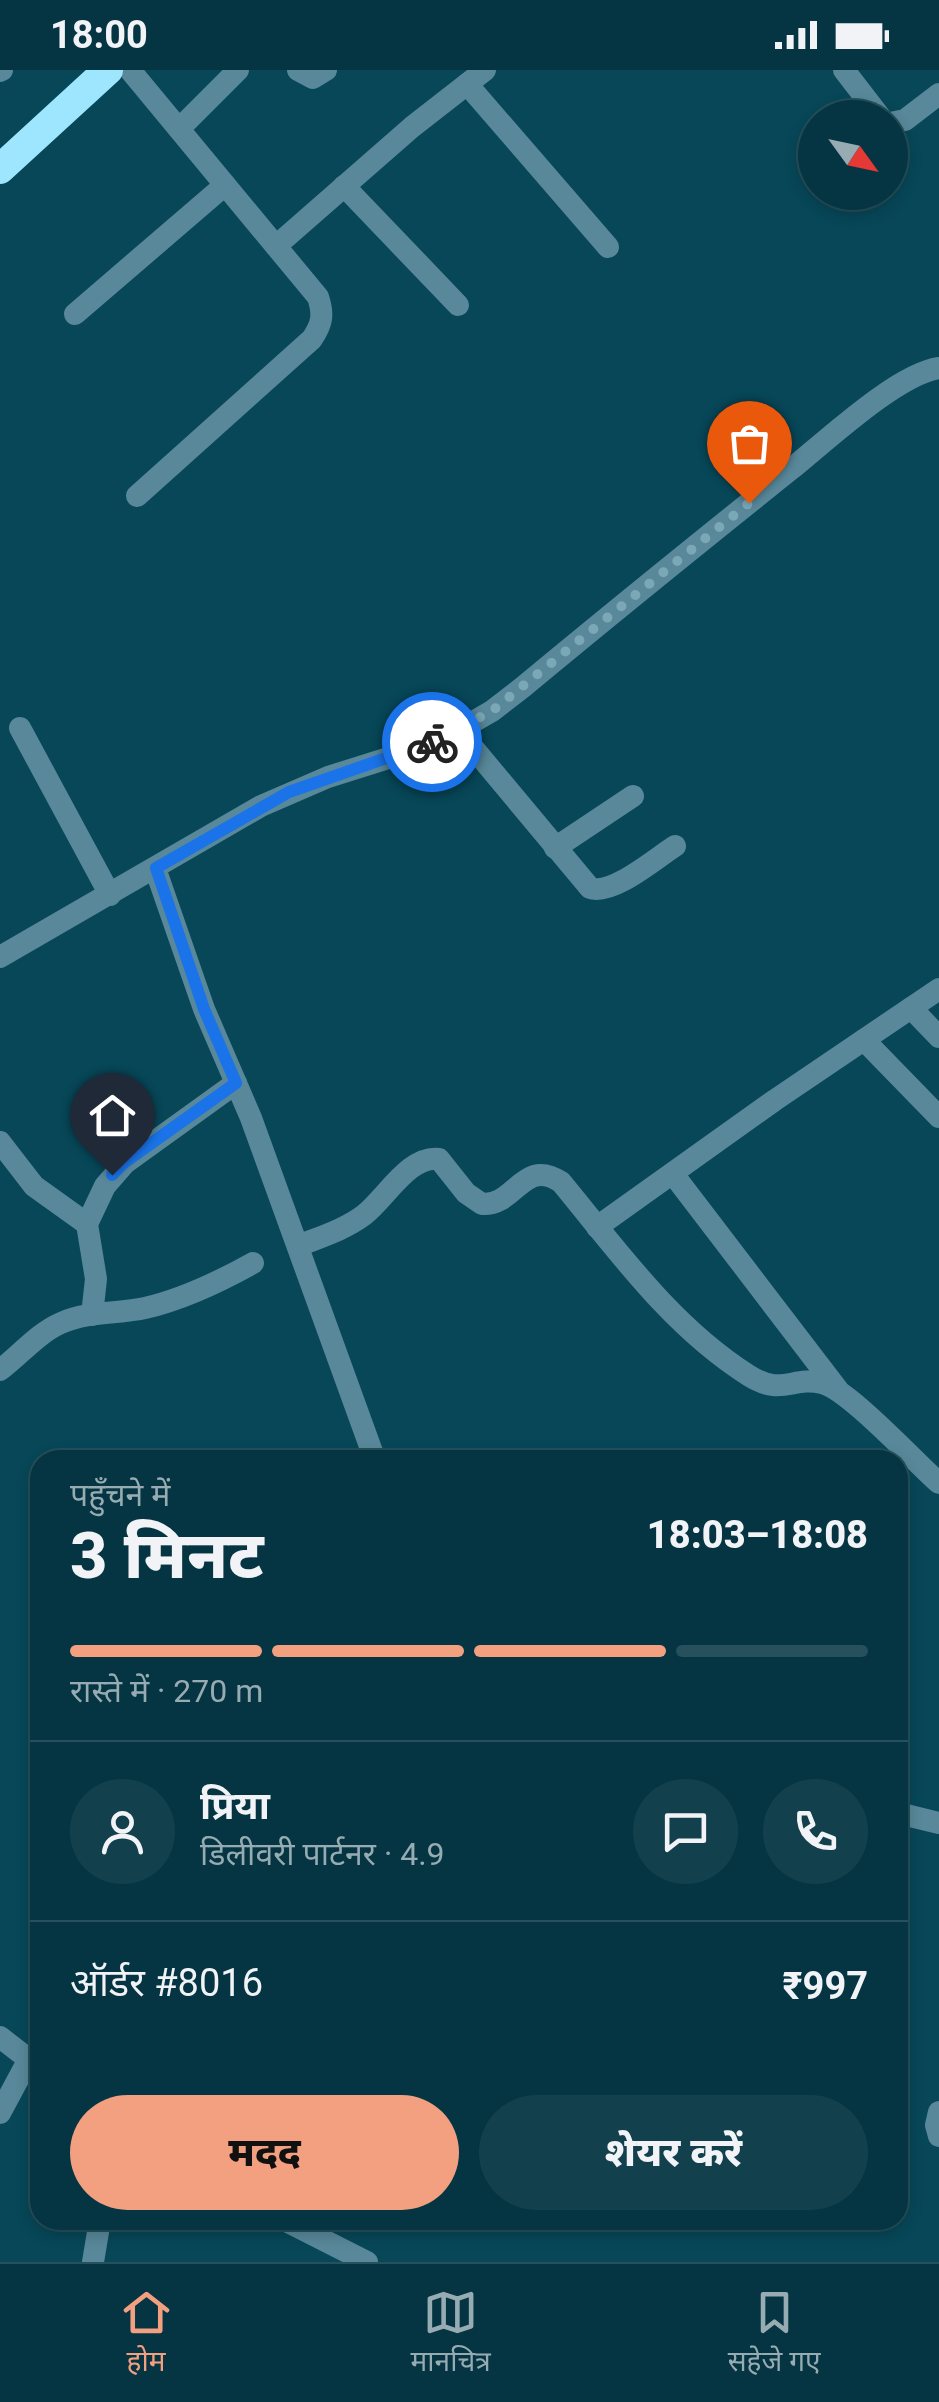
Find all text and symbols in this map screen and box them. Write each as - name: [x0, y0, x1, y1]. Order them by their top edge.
- text: 18:00: [50, 13, 148, 57]
- north arrow: [798, 100, 908, 210]
- map controls: [798, 100, 908, 210]
- pin: [707, 401, 792, 504]
- icon: bag: [722, 416, 777, 471]
- courier: [382, 692, 482, 792]
- icon: bike: [405, 715, 460, 770]
- pin: [70, 1073, 155, 1176]
- icon: home: [85, 1088, 140, 1143]
- text: पहुँचने में: [70, 1476, 170, 1514]
- text: 18:03–18:08: [647, 1513, 868, 1557]
- text: 3 मिनट: [70, 1518, 264, 1594]
- text: रास्ते में · 270 m: [70, 1672, 263, 1710]
- button: person: [70, 1779, 175, 1884]
- button: chat: [633, 1779, 738, 1884]
- button: phone: [763, 1779, 868, 1884]
- text: प्रिया: [200, 1784, 270, 1828]
- text: डिलीवरी पार्टनर · 4.9: [200, 1835, 445, 1873]
- text: ऑर्डर #8016: [70, 1961, 263, 2005]
- text: ₹997: [783, 1964, 868, 2008]
- button: मदद: [70, 2095, 459, 2210]
- button: शेयर करें: [479, 2095, 868, 2210]
- tab: होम: [119, 2285, 174, 2382]
- tab: मानचित्र: [411, 2285, 491, 2382]
- tab: सहेजे गए: [728, 2285, 820, 2382]

